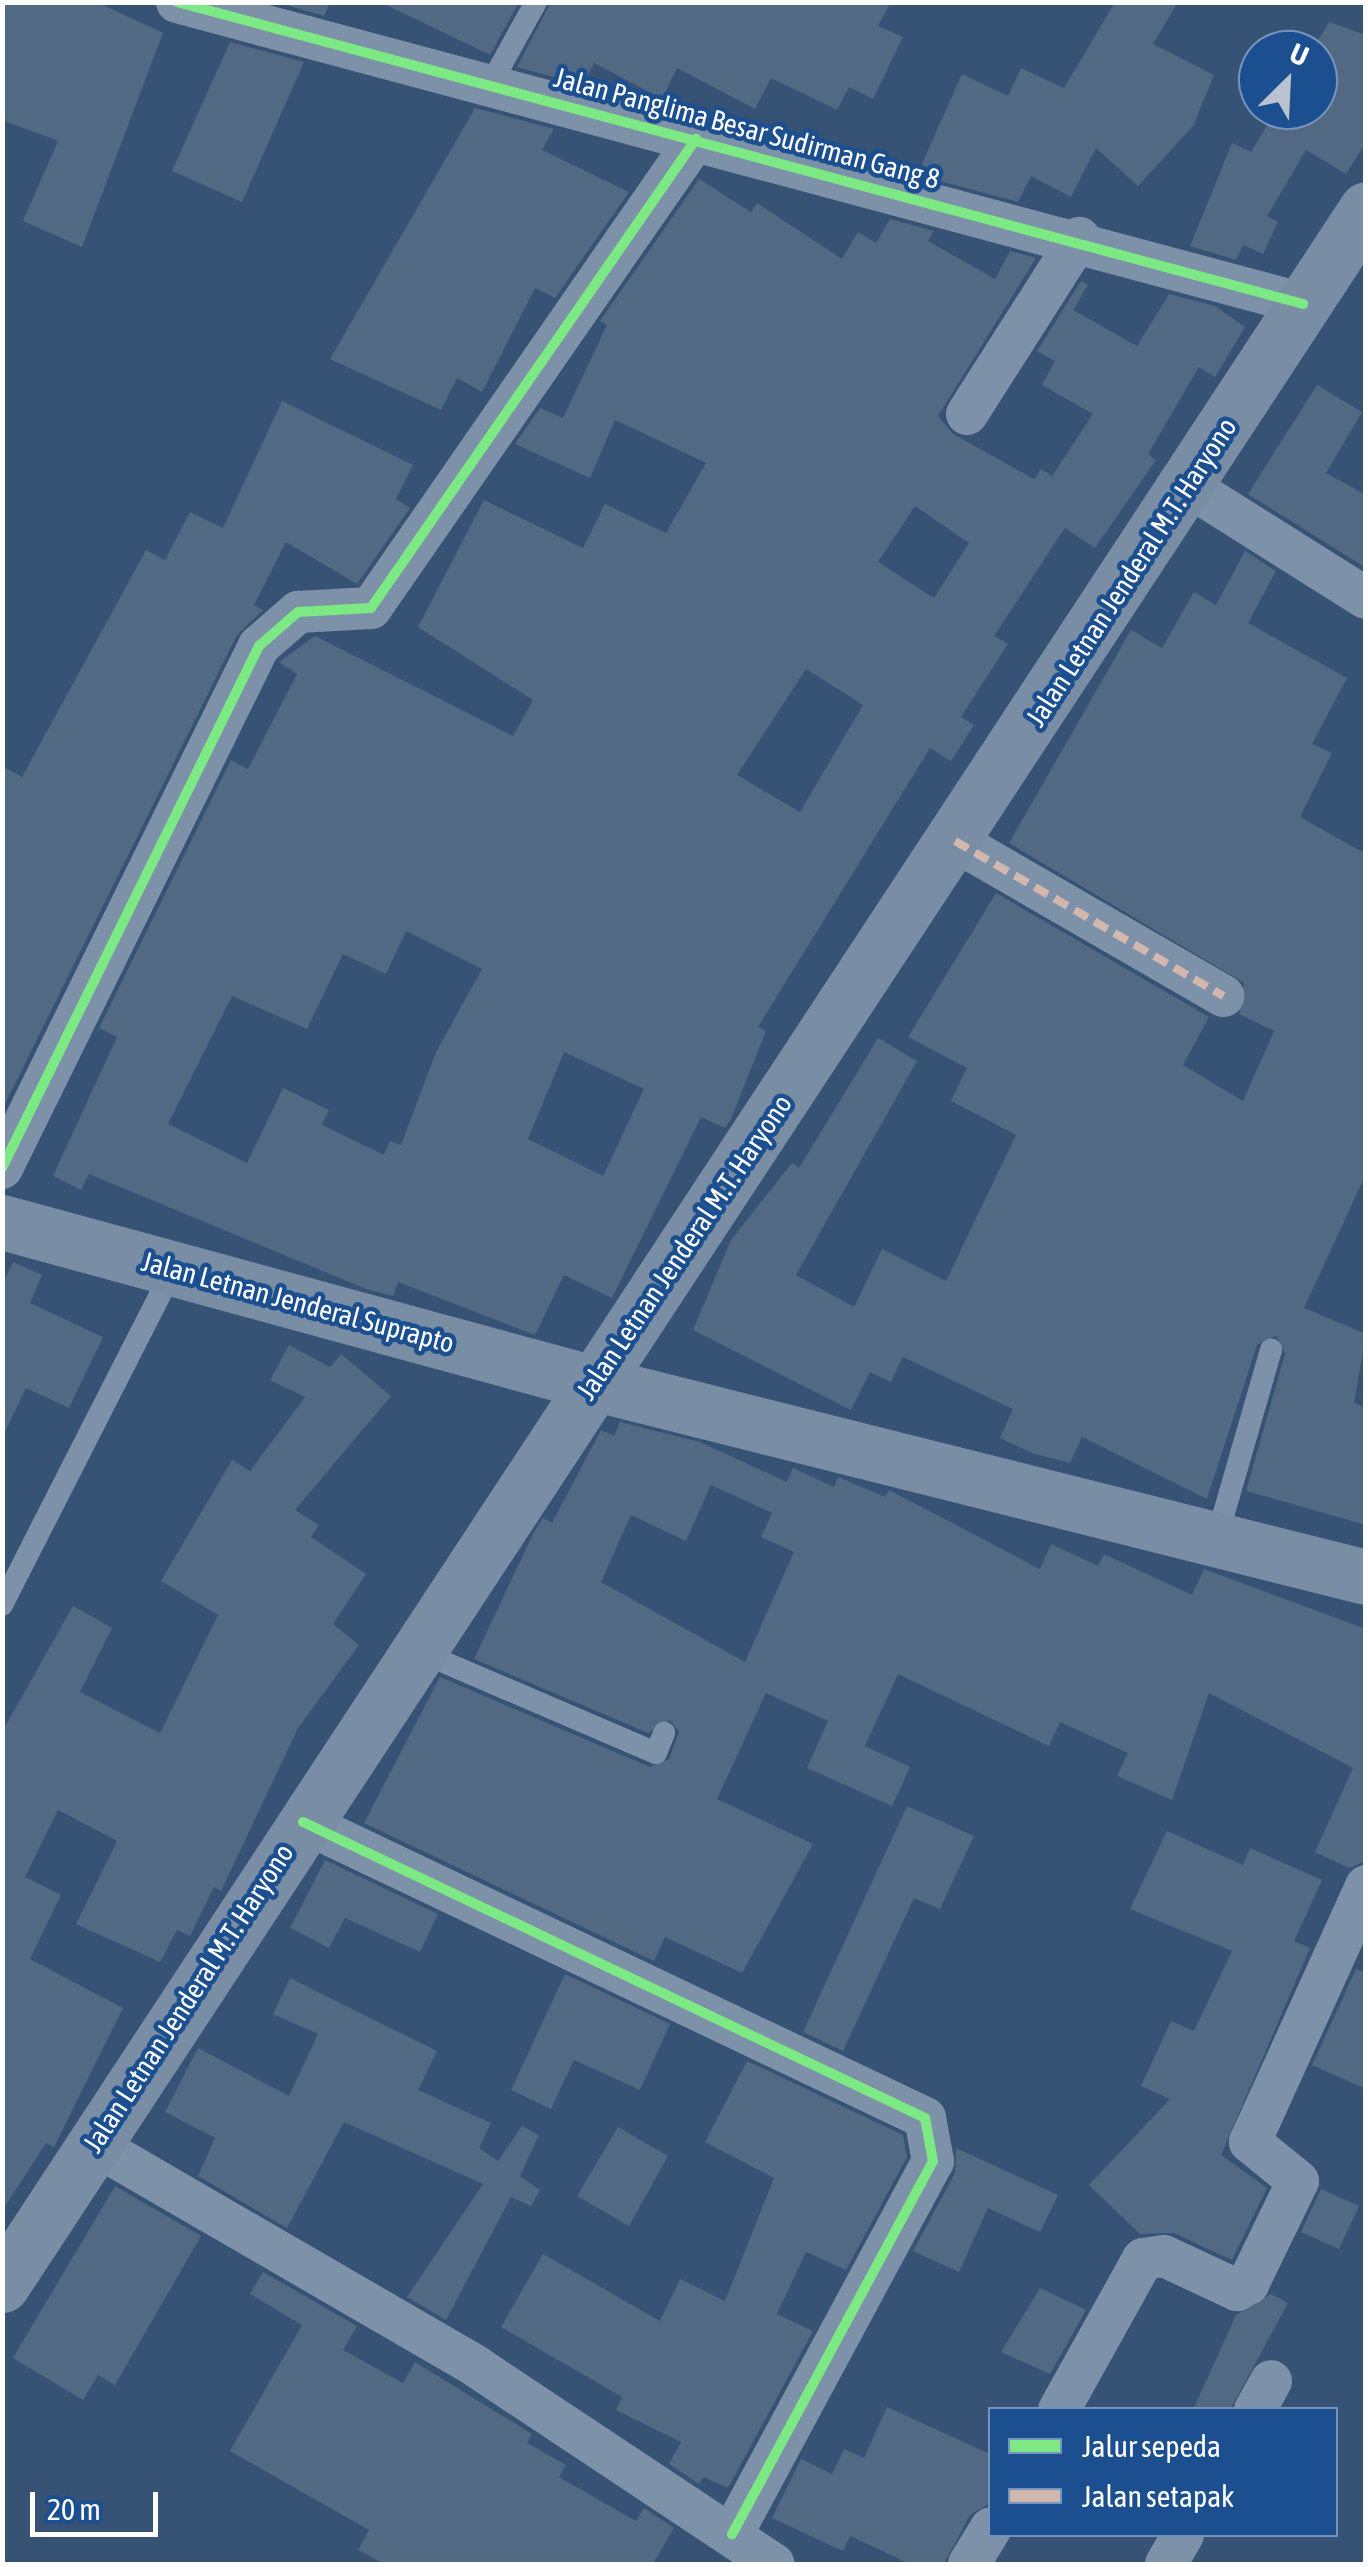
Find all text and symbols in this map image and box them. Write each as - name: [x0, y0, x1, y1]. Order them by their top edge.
- north arrow: [1238, 30, 1338, 130]
- text: U: [1285, 36, 1313, 72]
- street label: Jalan Panglima Besar Sudirman Gang 8: [551, 60, 943, 196]
- street label: Jalan Letnan Jenderal M.T. Haryono: [1019, 412, 1243, 732]
- street label: Jalan Letnan Jenderal M.T. Haryono: [569, 1088, 799, 1406]
- street label: Jalan Letnan Jenderal Suprapto: [138, 1244, 458, 1360]
- street label: Jalan Letnan Jenderal M.T. Haryono: [76, 1838, 300, 2158]
- legend: [988, 2407, 1338, 2537]
- text: Jalur sepeda: [1082, 2429, 1221, 2463]
- scale bar: [35, 2472, 162, 2534]
- text: Jalan setapak: [1082, 2479, 1234, 2513]
- text: 20 m: [47, 2492, 101, 2526]

